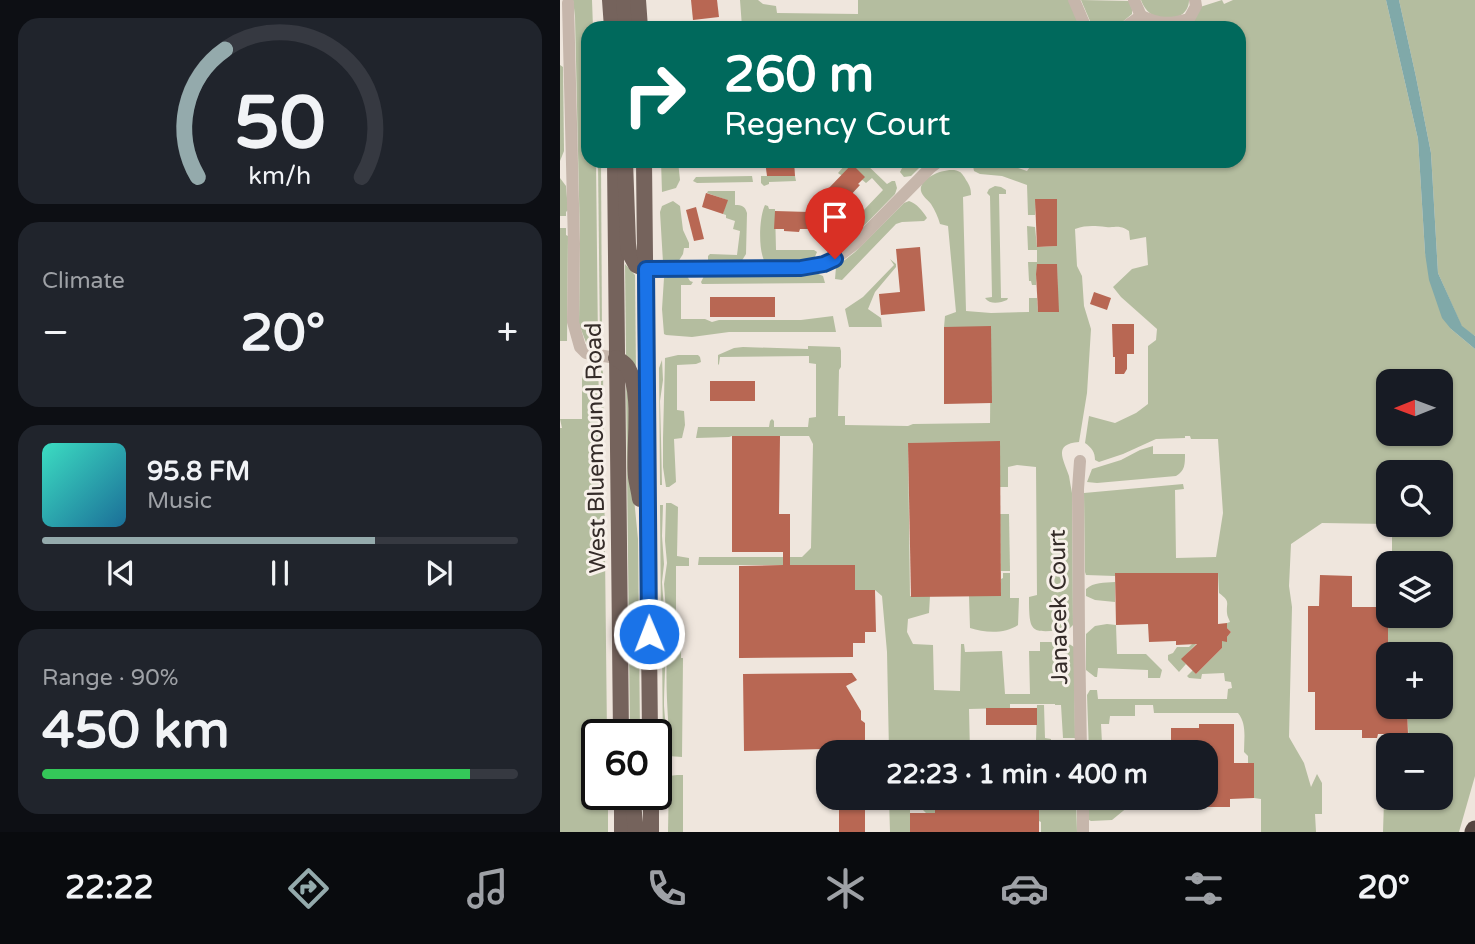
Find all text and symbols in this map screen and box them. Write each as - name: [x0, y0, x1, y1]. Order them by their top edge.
- text: 260 m: [724, 46, 874, 105]
- icon: right: [609, 49, 700, 140]
- text: 50: [234, 80, 326, 168]
- text: Regency Court: [724, 106, 950, 144]
- text: km/h: [249, 161, 311, 191]
- pin: [805, 187, 865, 259]
- icon: arrive: [816, 198, 854, 236]
- text: Climate: [42, 267, 125, 295]
- text: 20°: [240, 302, 325, 365]
- text: −: [42, 310, 69, 356]
- text: +: [497, 310, 518, 356]
- street label: West Bluemound Road: [580, 322, 612, 574]
- north arrow: [1376, 369, 1452, 446]
- map controls: [1376, 369, 1453, 810]
- text: 95.8 FM: [147, 456, 250, 487]
- button: search: [1376, 460, 1453, 537]
- text: Music: [147, 487, 212, 515]
- street label: Janacek Court: [1044, 529, 1074, 685]
- button: layers: [1376, 551, 1453, 628]
- icon: previous: [102, 554, 140, 592]
- icon: pause: [261, 554, 299, 592]
- icon: next: [420, 554, 458, 592]
- position arrow: [612, 597, 686, 671]
- button: +: [1376, 642, 1453, 719]
- text: Range · 90%: [42, 664, 178, 692]
- text: 450 km: [42, 699, 230, 762]
- speed limit sign: 60: [581, 719, 672, 810]
- button: −: [1376, 733, 1453, 810]
- text: 22:23 · 1 min · 400 m: [886, 759, 1148, 790]
- icon: directions: [284, 864, 333, 913]
- icon: music: [463, 864, 512, 913]
- icon: phone: [642, 864, 691, 913]
- icon: climate: [821, 864, 870, 913]
- icon: car: [1000, 864, 1049, 913]
- icon: filters: [1179, 864, 1228, 913]
- text: 22:22: [65, 869, 154, 907]
- text: 20°: [1358, 869, 1410, 907]

